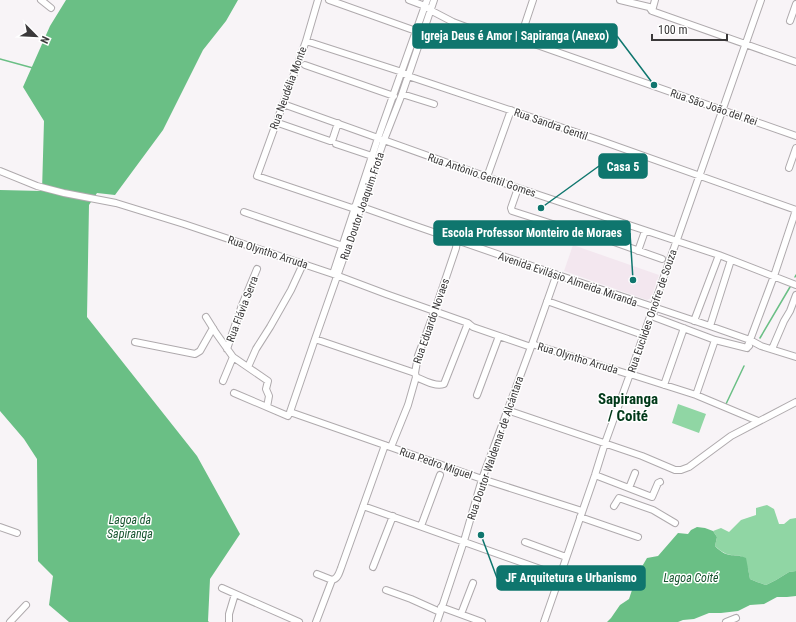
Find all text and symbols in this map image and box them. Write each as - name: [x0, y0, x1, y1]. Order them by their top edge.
- north arrow: [16, 16, 56, 56]
- scale bar: [652, 16, 727, 42]
- text: 100 m: [658, 23, 688, 37]
- callout: Igreja Deus é Amor | Sapiranga (Anexo): [413, 24, 617, 48]
- text: Igreja Deus é Amor | Sapiranga (Anexo): [421, 29, 609, 43]
- text: N: [37, 34, 52, 46]
- street label: Rua Neudélia Monte: [267, 45, 310, 131]
- street label: Rua São João del Rei: [669, 86, 759, 128]
- street label: Rua Sandra Gentil: [512, 106, 589, 143]
- street label: Rua Doutor Joaquim Frota: [338, 150, 387, 262]
- street label: Rua Antônio Gentil Gomes: [426, 151, 538, 200]
- callout: Casa 5: [599, 154, 647, 178]
- text: Casa 5: [607, 160, 639, 174]
- callout: Escola Professor Monteiro de Moraes: [434, 221, 630, 245]
- text: Escola Professor Monteiro de Moraes: [442, 226, 623, 240]
- street label: Rua Olyntho Arruda: [226, 233, 310, 272]
- street label: Rua Euclides Onofre de Souza: [625, 248, 680, 375]
- street label: Avenida Evilásio Almeida Miranda: [497, 250, 639, 309]
- street label: Rua Flávia Serra: [224, 274, 261, 344]
- street label: Rua Eduardo Novaes: [411, 277, 452, 366]
- street label: Rua Olyntho Arruda: [536, 340, 620, 377]
- street label: Rua Doutor Waldemar de Alcântara: [465, 375, 526, 522]
- district label: Sapiranga / Coité: [598, 390, 658, 425]
- street label: Rua Pedro Miguel: [398, 445, 474, 482]
- water label: Lagoa da Sapiranga: [107, 513, 153, 541]
- callout: JF Arquitetura e Urbanismo: [497, 566, 645, 590]
- text: JF Arquitetura e Urbanismo: [505, 571, 637, 585]
- water label: Lagoa Coité: [663, 571, 719, 585]

